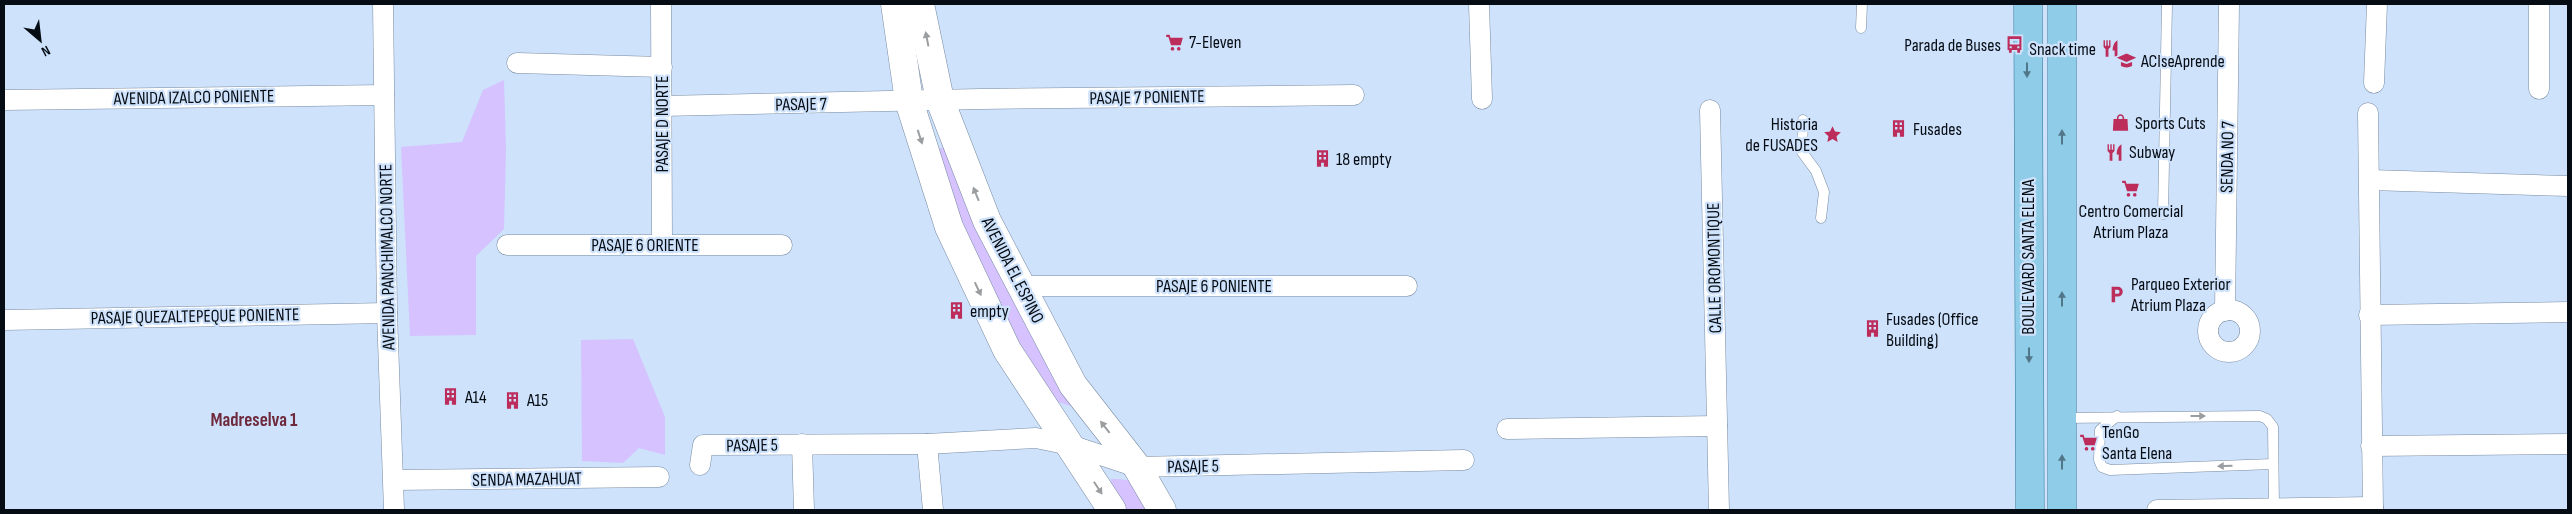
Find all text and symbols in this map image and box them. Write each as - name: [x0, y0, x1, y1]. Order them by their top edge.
- north arrow: [15, 15, 65, 65]
- one-way arrow: [923, 31, 931, 47]
- supermarket icon: 7-Eleven: [1165, 32, 1185, 52]
- place label: 7-Eleven: [1189, 32, 1242, 53]
- place label: Parada de Buses: [1904, 35, 2001, 56]
- bus stop icon: Parada de Buses: [2005, 35, 2025, 55]
- place label: Snack time: [2029, 39, 2096, 60]
- restaurant icon: Snack time: [2100, 39, 2120, 59]
- text: N: [39, 42, 53, 60]
- school or university icon: ACIseAprende: [2117, 51, 2137, 71]
- place label: ACIseAprende: [2140, 51, 2225, 72]
- one-way arrow: [2023, 62, 2031, 78]
- street label: PASAJE D NORTE: [652, 75, 673, 173]
- street label: AVENIDA IZALCO PONIENTE: [112, 86, 275, 109]
- street label: PASAJE 7 PONIENTE: [1089, 86, 1205, 109]
- street label: PASAJE 7: [775, 94, 828, 115]
- shop icon: Sports Cuts: [2111, 113, 2131, 133]
- place label: Sports Cuts: [2135, 113, 2206, 134]
- place label: Historia de FUSADES: [1745, 114, 1818, 156]
- building icon: Fusades: [1889, 119, 1909, 139]
- place label: Fusades: [1913, 119, 1962, 140]
- street label: SENDA NO 7: [2216, 120, 2239, 193]
- place icon: Historia de FUSADES: [1822, 124, 1842, 144]
- one-way arrow: [2058, 128, 2066, 144]
- one-way arrow: [917, 130, 925, 145]
- restaurant icon: Subway: [2105, 142, 2125, 162]
- place label: Subway: [2129, 142, 2175, 163]
- building icon: 18 empty: [1312, 149, 1332, 169]
- place label: 18 empty: [1336, 149, 1392, 170]
- street label: AVENIDA PANCHIMALCO NORTE: [375, 164, 400, 351]
- supermarket icon: Centro Comercial Atrium Plaza: [2121, 178, 2141, 198]
- street label: BOULEVARD SANTA ELENA: [2018, 179, 2039, 335]
- one-way arrow: [972, 186, 980, 201]
- place label: Centro Comercial Atrium Plaza: [2079, 201, 2183, 243]
- street label: CALLE OROMONTIQUE: [1703, 202, 1726, 334]
- street label: AVENIDA EL ESPINO: [976, 213, 1048, 327]
- street label: PASAJE 6 ORIENTE: [591, 235, 699, 256]
- place label: Parqueo Exterior Atrium Plaza: [2130, 274, 2231, 316]
- street label: PASAJE 6 PONIENTE: [1156, 276, 1272, 297]
- one-way arrow: [975, 282, 983, 296]
- parking icon: Parqueo Exterior Atrium Plaza: [2107, 284, 2127, 304]
- one-way arrow: [2058, 291, 2066, 307]
- building icon: empty: [946, 301, 966, 321]
- place label: empty: [970, 301, 1009, 322]
- street label: PASAJE QUEZALTEPEQUE PONIENTE: [91, 304, 299, 329]
- place label: Fusades (Office Building): [1886, 309, 1979, 351]
- building icon: Fusades (Office Building): [1862, 319, 1882, 339]
- one-way arrow: [2025, 347, 2033, 363]
- building icon: A14: [441, 387, 461, 407]
- place label: A14: [464, 387, 487, 408]
- building icon: A15: [503, 390, 523, 410]
- place label: A15: [526, 390, 548, 411]
- district label: Madreselva 1: [211, 409, 298, 432]
- one-way arrow: [2190, 412, 2206, 420]
- one-way arrow: [1100, 421, 1111, 434]
- place label: TenGo Santa Elena: [2102, 422, 2172, 464]
- supermarket icon: TenGo Santa Elena: [2078, 432, 2098, 452]
- street label: PASAJE 5: [726, 435, 778, 456]
- one-way arrow: [2058, 453, 2066, 469]
- street label: PASAJE 5: [1167, 456, 1219, 477]
- one-way arrow: [2216, 462, 2232, 470]
- street label: SENDA MAZAHUAT: [472, 468, 582, 491]
- one-way arrow: [1093, 481, 1102, 494]

